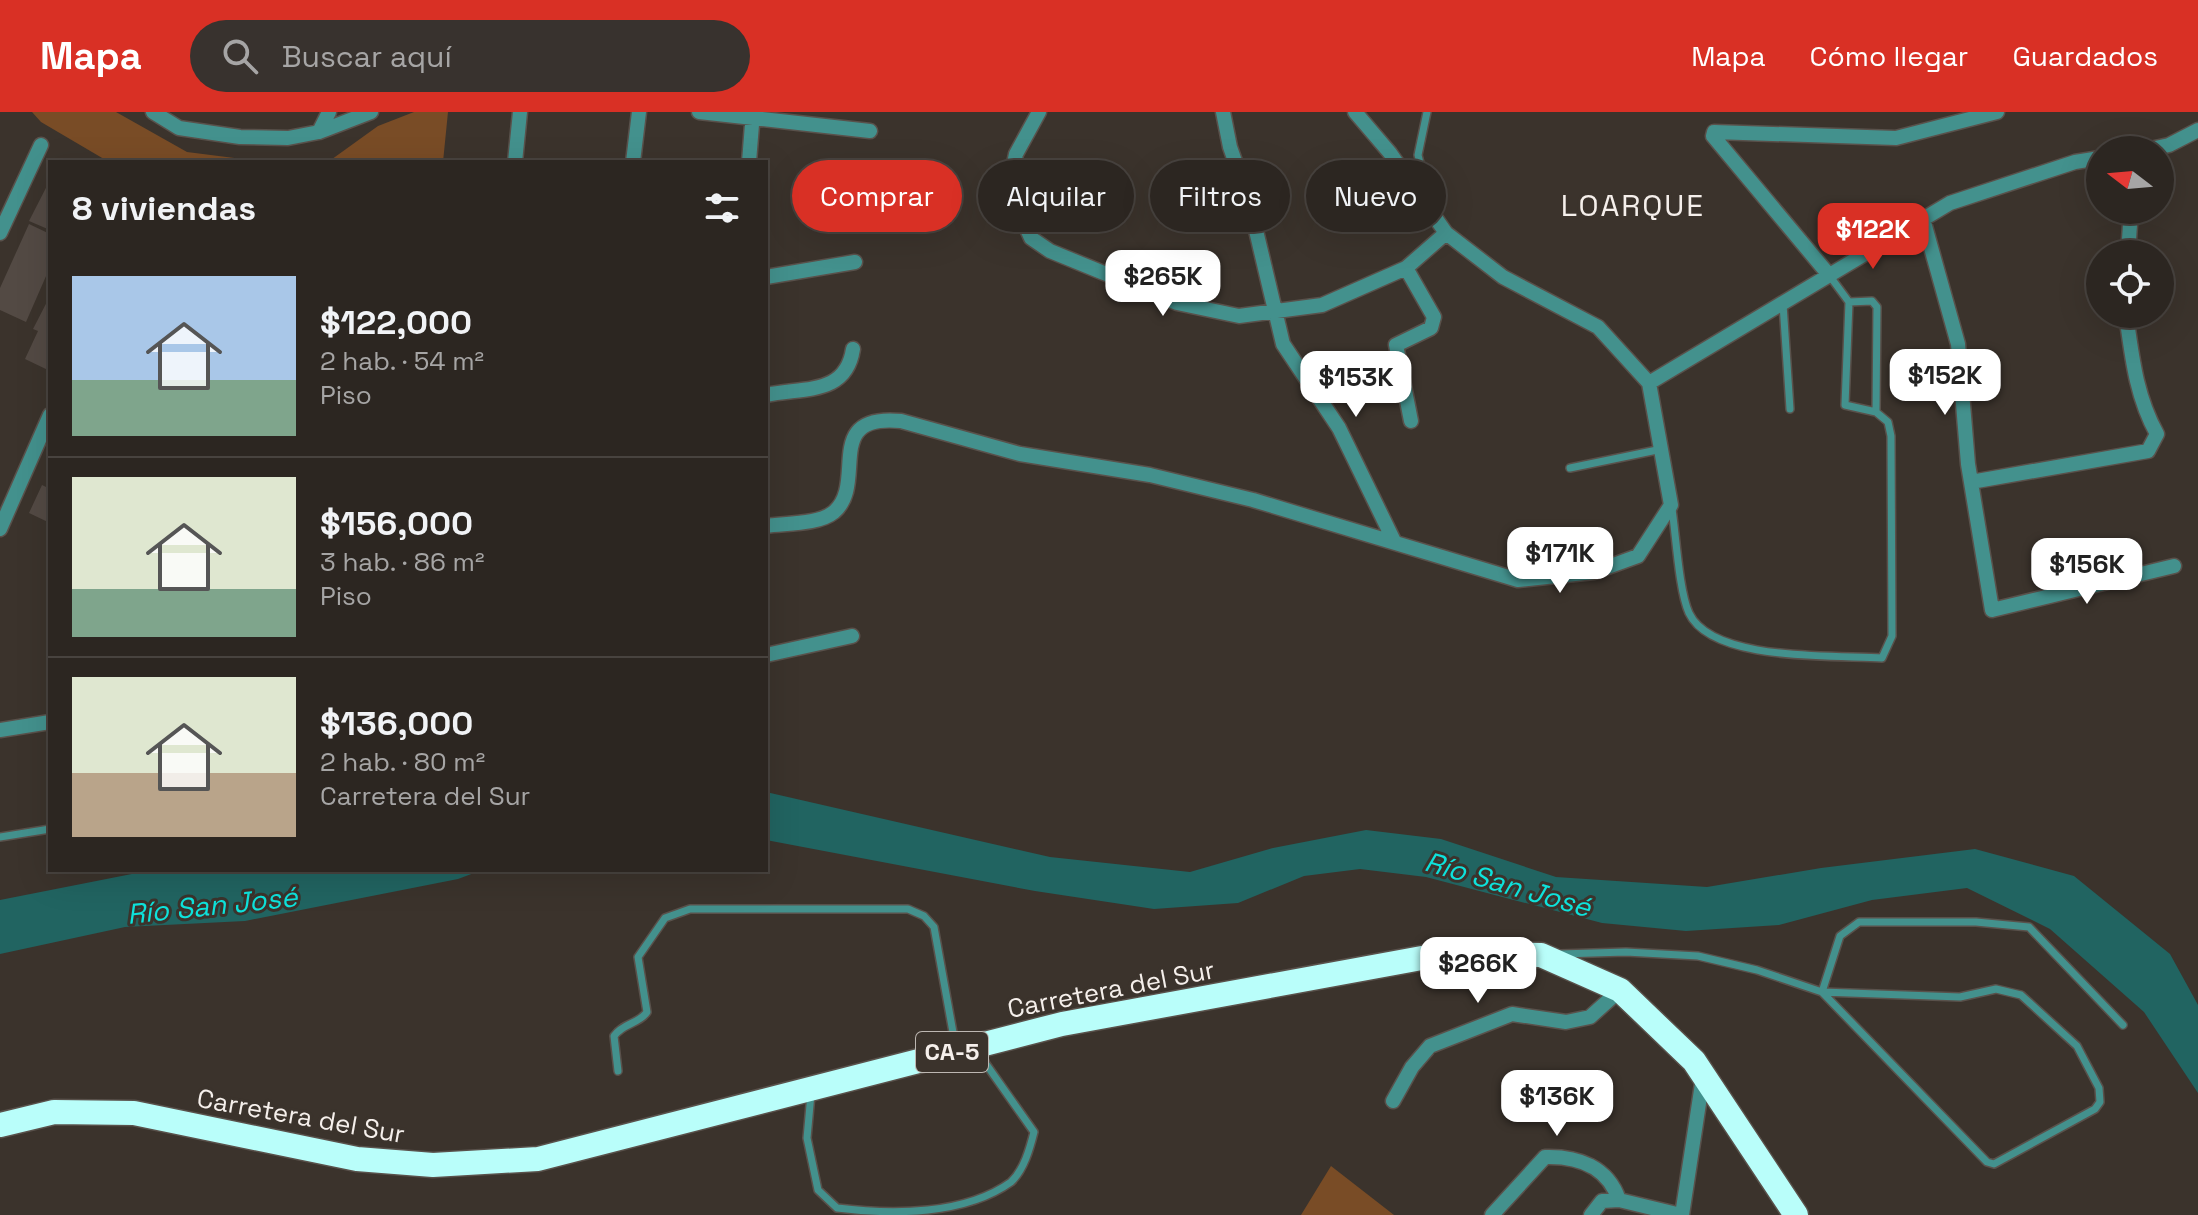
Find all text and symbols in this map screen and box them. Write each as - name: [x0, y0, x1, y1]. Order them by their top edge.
- search box: [190, 20, 750, 92]
- text: Mapa: [40, 32, 142, 80]
- icon: search: [218, 34, 262, 78]
- text: Buscar aquí: [282, 37, 452, 76]
- text: Mapa: [1691, 38, 1766, 74]
- text: Cómo llegar: [1810, 38, 1968, 74]
- text: Guardados: [2012, 38, 2158, 74]
- north arrow: [2086, 136, 2174, 224]
- map controls: [2086, 136, 2174, 328]
- chip: Comprar: [792, 160, 962, 232]
- chip: Alquilar: [978, 160, 1134, 232]
- chip: Filtros: [1150, 160, 1290, 232]
- chip: Nuevo: [1306, 160, 1446, 232]
- icon: filters: [700, 186, 744, 230]
- district label: LOARQUE: [1561, 186, 1705, 225]
- text: 8 viviendas: [72, 187, 256, 230]
- pin: $122K: [1817, 203, 1929, 271]
- text: $122K: [1836, 212, 1910, 246]
- button: locate: [2086, 240, 2174, 328]
- pin: $265K: [1107, 250, 1219, 318]
- text: $265K: [1123, 259, 1203, 293]
- text: $122,000: [320, 301, 472, 344]
- icon: home: [136, 308, 232, 404]
- text: 2 hab. · 54 m²: [320, 344, 484, 378]
- pin: $152K: [1889, 349, 2001, 417]
- pin: $153K: [1300, 351, 1412, 419]
- text: $152K: [1908, 358, 1982, 392]
- text: $153K: [1318, 360, 1394, 394]
- text: Piso: [320, 378, 372, 412]
- text: $156,000: [320, 502, 473, 545]
- icon: home: [136, 509, 232, 605]
- pin: $171K: [1504, 527, 1616, 595]
- text: $171K: [1525, 536, 1595, 570]
- pin: $156K: [2031, 538, 2143, 606]
- text: 3 hab. · 86 m²: [320, 545, 484, 579]
- text: $156K: [2049, 547, 2125, 581]
- text: Piso: [320, 579, 372, 613]
- text: $136,000: [320, 702, 473, 745]
- icon: home: [136, 709, 232, 805]
- text: 2 hab. · 80 m²: [320, 745, 485, 779]
- text: Carretera del Sur: [320, 779, 530, 813]
- water label: Río San José: [1421, 843, 1597, 925]
- water label: Río San José: [125, 878, 300, 932]
- pin: $266K: [1422, 937, 1534, 1005]
- text: $266K: [1438, 946, 1518, 980]
- street label: Carretera del Sur: [1005, 952, 1217, 1026]
- road number: CA-5: [916, 1032, 988, 1072]
- pin: $136K: [1501, 1070, 1613, 1138]
- text: $136K: [1519, 1079, 1595, 1113]
- street label: Carretera del Sur: [194, 1081, 408, 1151]

